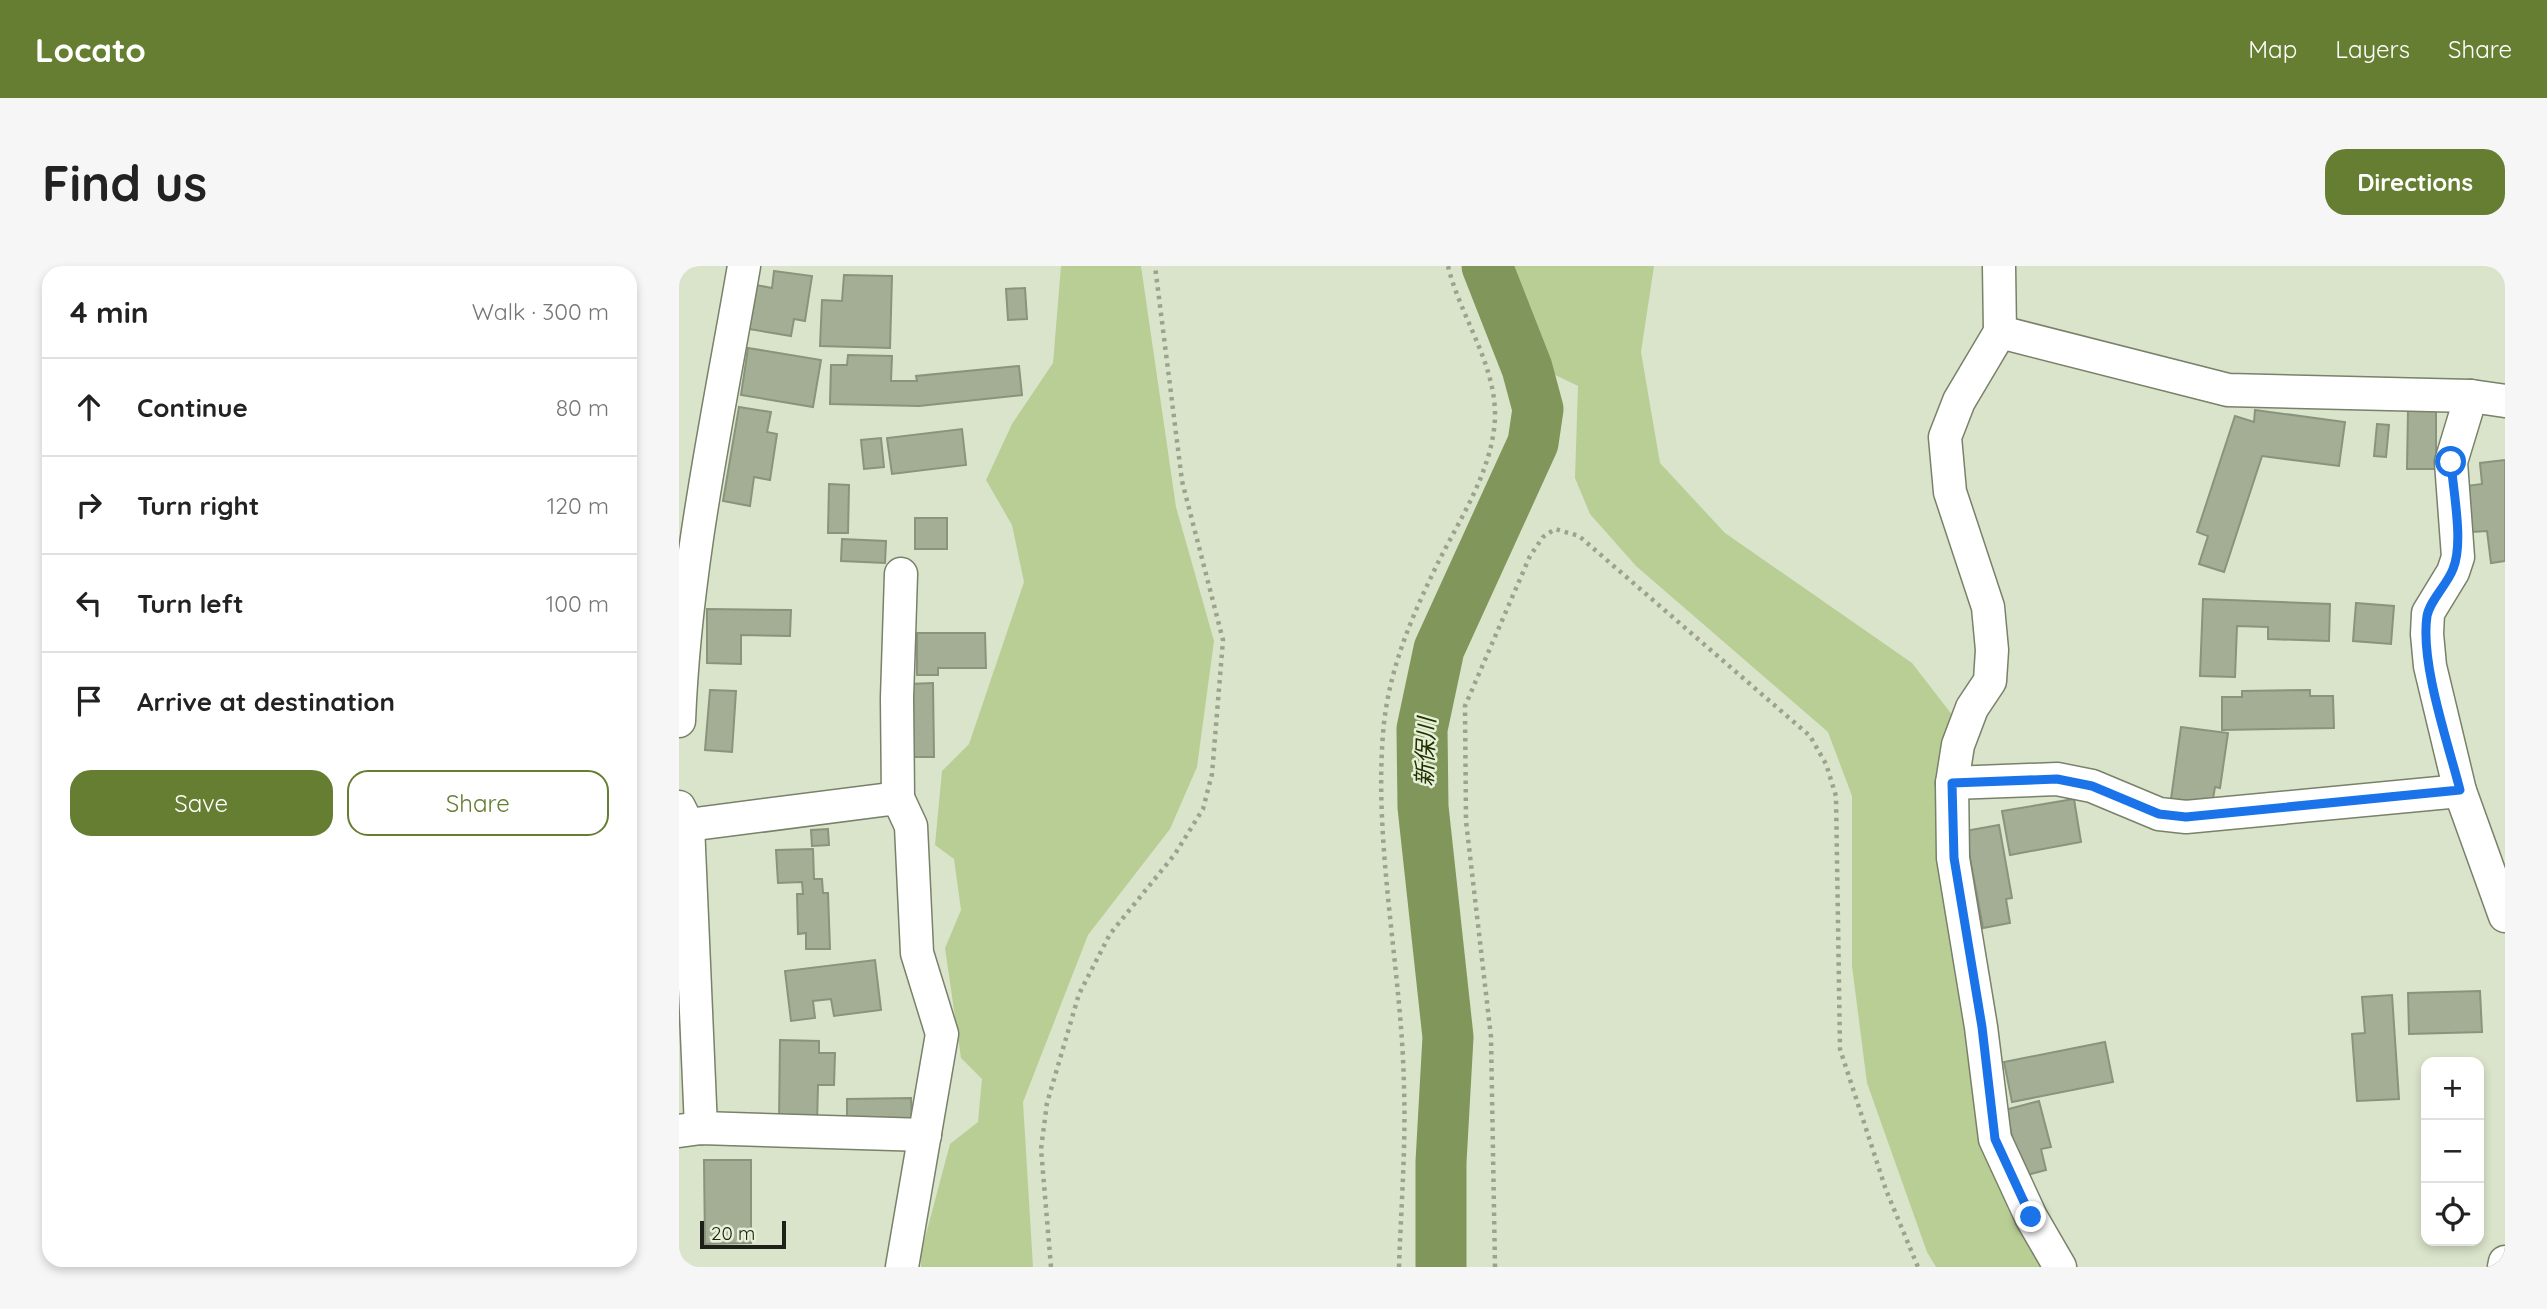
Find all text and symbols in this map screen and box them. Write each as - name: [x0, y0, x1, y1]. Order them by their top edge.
- text: Locato: [35, 29, 146, 70]
- text: Map: [2248, 34, 2297, 64]
- text: Layers: [2335, 34, 2410, 64]
- text: Share: [2448, 34, 2512, 64]
- button: Directions: [2325, 149, 2505, 215]
- text: Find us: [42, 152, 207, 213]
- text: 4 min: [70, 293, 149, 331]
- text: Walk · 300 m: [472, 297, 609, 326]
- icon: ahead: [70, 388, 108, 426]
- text: Continue: [137, 391, 248, 424]
- text: 80 m: [556, 393, 609, 422]
- route start: [2435, 446, 2466, 477]
- icon: right: [70, 486, 108, 524]
- text: Turn right: [137, 489, 259, 522]
- text: 120 m: [547, 491, 609, 520]
- icon: left: [70, 584, 108, 622]
- text: Turn left: [137, 587, 244, 620]
- text: 100 m: [546, 589, 609, 618]
- icon: arrive: [70, 682, 108, 720]
- text: Arrive at destination: [137, 685, 395, 718]
- water label: 新保川: [1409, 714, 1441, 787]
- button: Save: [70, 770, 333, 836]
- button: Share: [347, 770, 609, 836]
- map controls: [2421, 1057, 2484, 1246]
- button: +: [2421, 1057, 2484, 1120]
- button: −: [2421, 1120, 2484, 1183]
- button: locate: [2421, 1183, 2484, 1246]
- route end: [2015, 1201, 2046, 1232]
- scale bar: [700, 1218, 786, 1250]
- text: 20 m: [711, 1221, 755, 1245]

